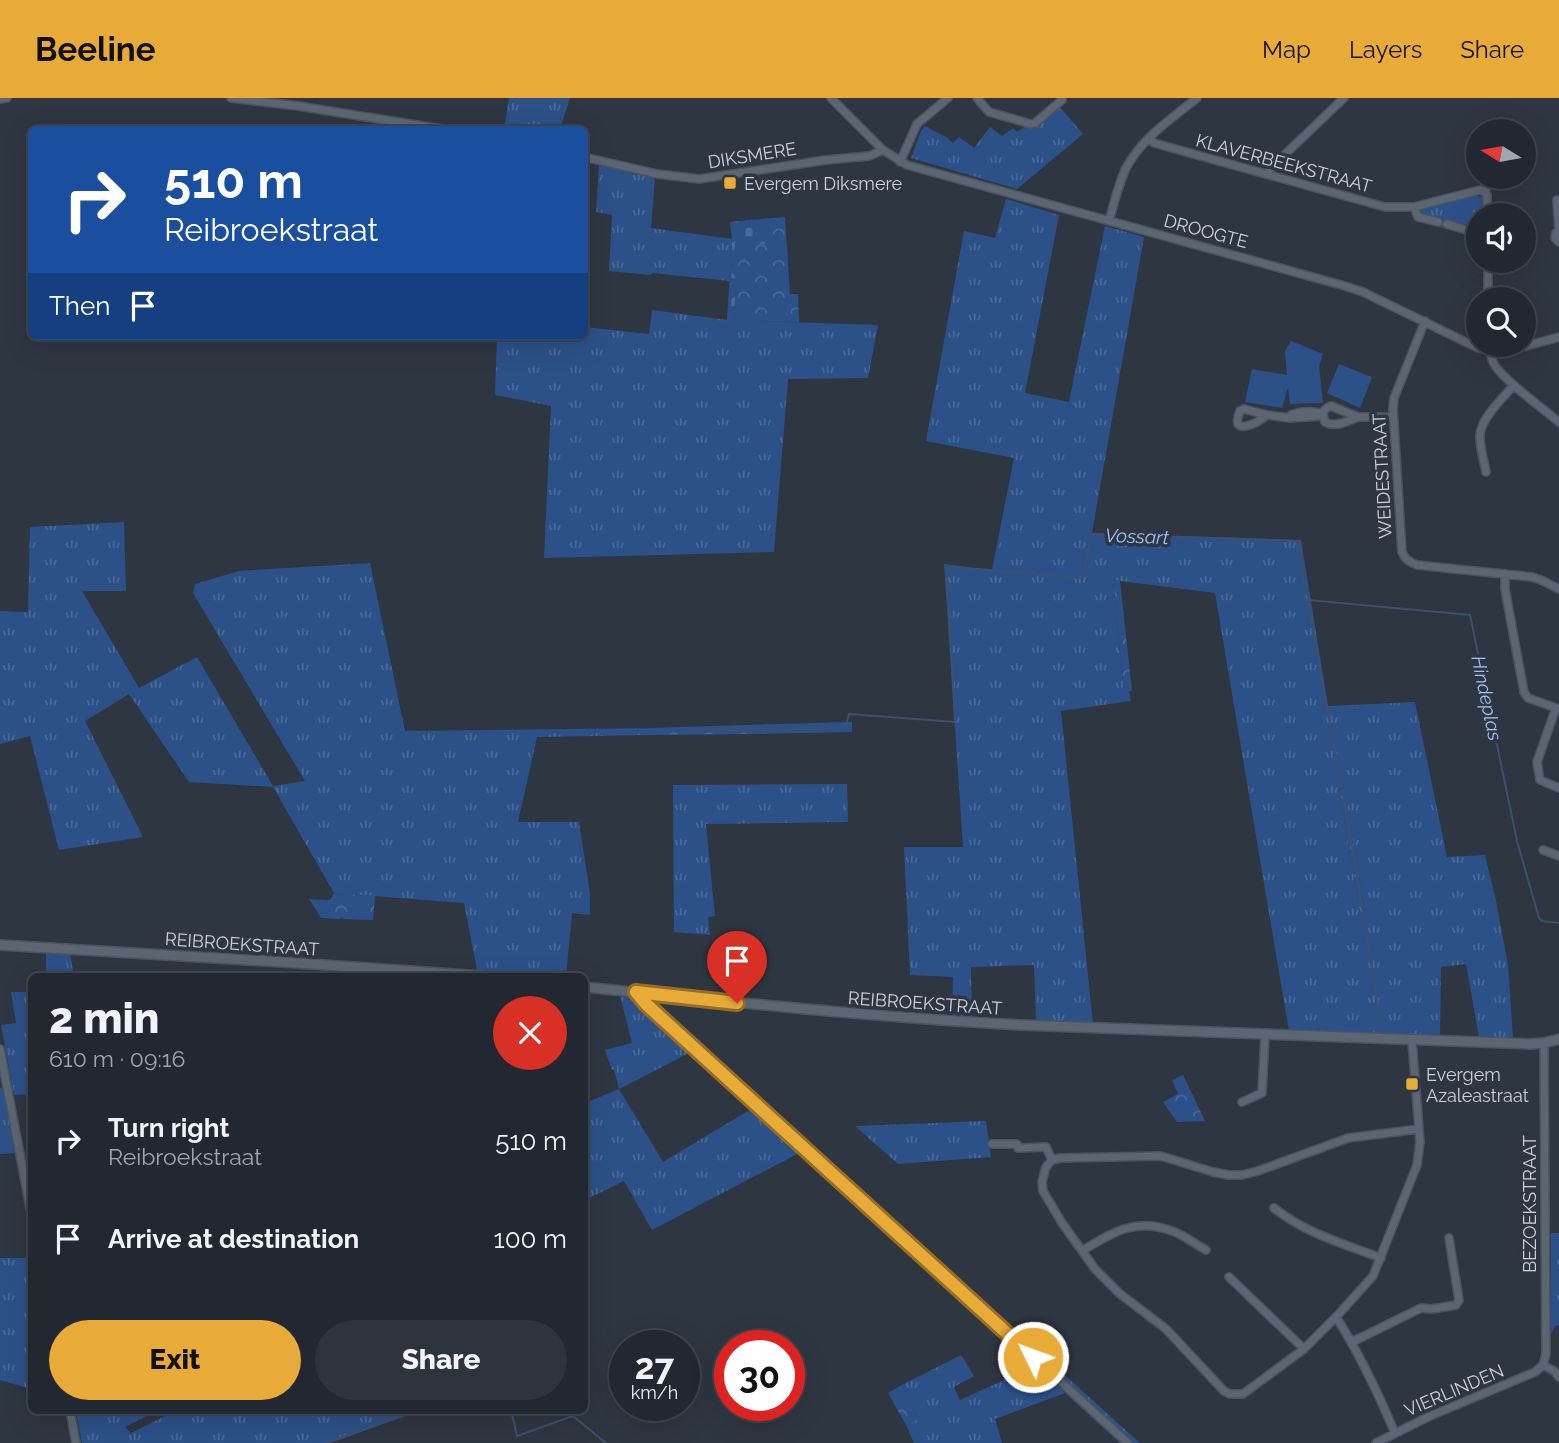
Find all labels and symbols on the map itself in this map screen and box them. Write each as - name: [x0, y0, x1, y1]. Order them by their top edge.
- north arrow: [1466, 119, 1536, 189]
- street label: KLAVERBEEKSTRAAT: [1194, 129, 1374, 197]
- street label: DIKSMERE: [706, 138, 798, 172]
- place label: Evergem Diksmere: [744, 173, 902, 194]
- marker: Evergem Diksmere: [722, 175, 738, 191]
- street label: DROOGTE: [1162, 210, 1250, 252]
- street label: WEIDESTRAAT: [1368, 413, 1396, 539]
- water label: Vossart: [1105, 524, 1170, 548]
- water label: Hindeplas: [1467, 654, 1507, 743]
- street label: REIBROEKSTRAAT: [164, 928, 320, 960]
- pin: [707, 931, 767, 1003]
- street label: REIBROEKSTRAAT: [847, 987, 1003, 1019]
- place label: Evergem Azaleastraat: [1426, 1064, 1529, 1106]
- marker: Evergem Azaleastraat: [1404, 1076, 1420, 1092]
- street label: BEZOEKSTRAAT: [1519, 1135, 1540, 1273]
- position arrow: [996, 1320, 1070, 1394]
- speed limit sign: 30: [714, 1330, 805, 1421]
- street label: VIERLINDEN: [1401, 1360, 1507, 1420]

